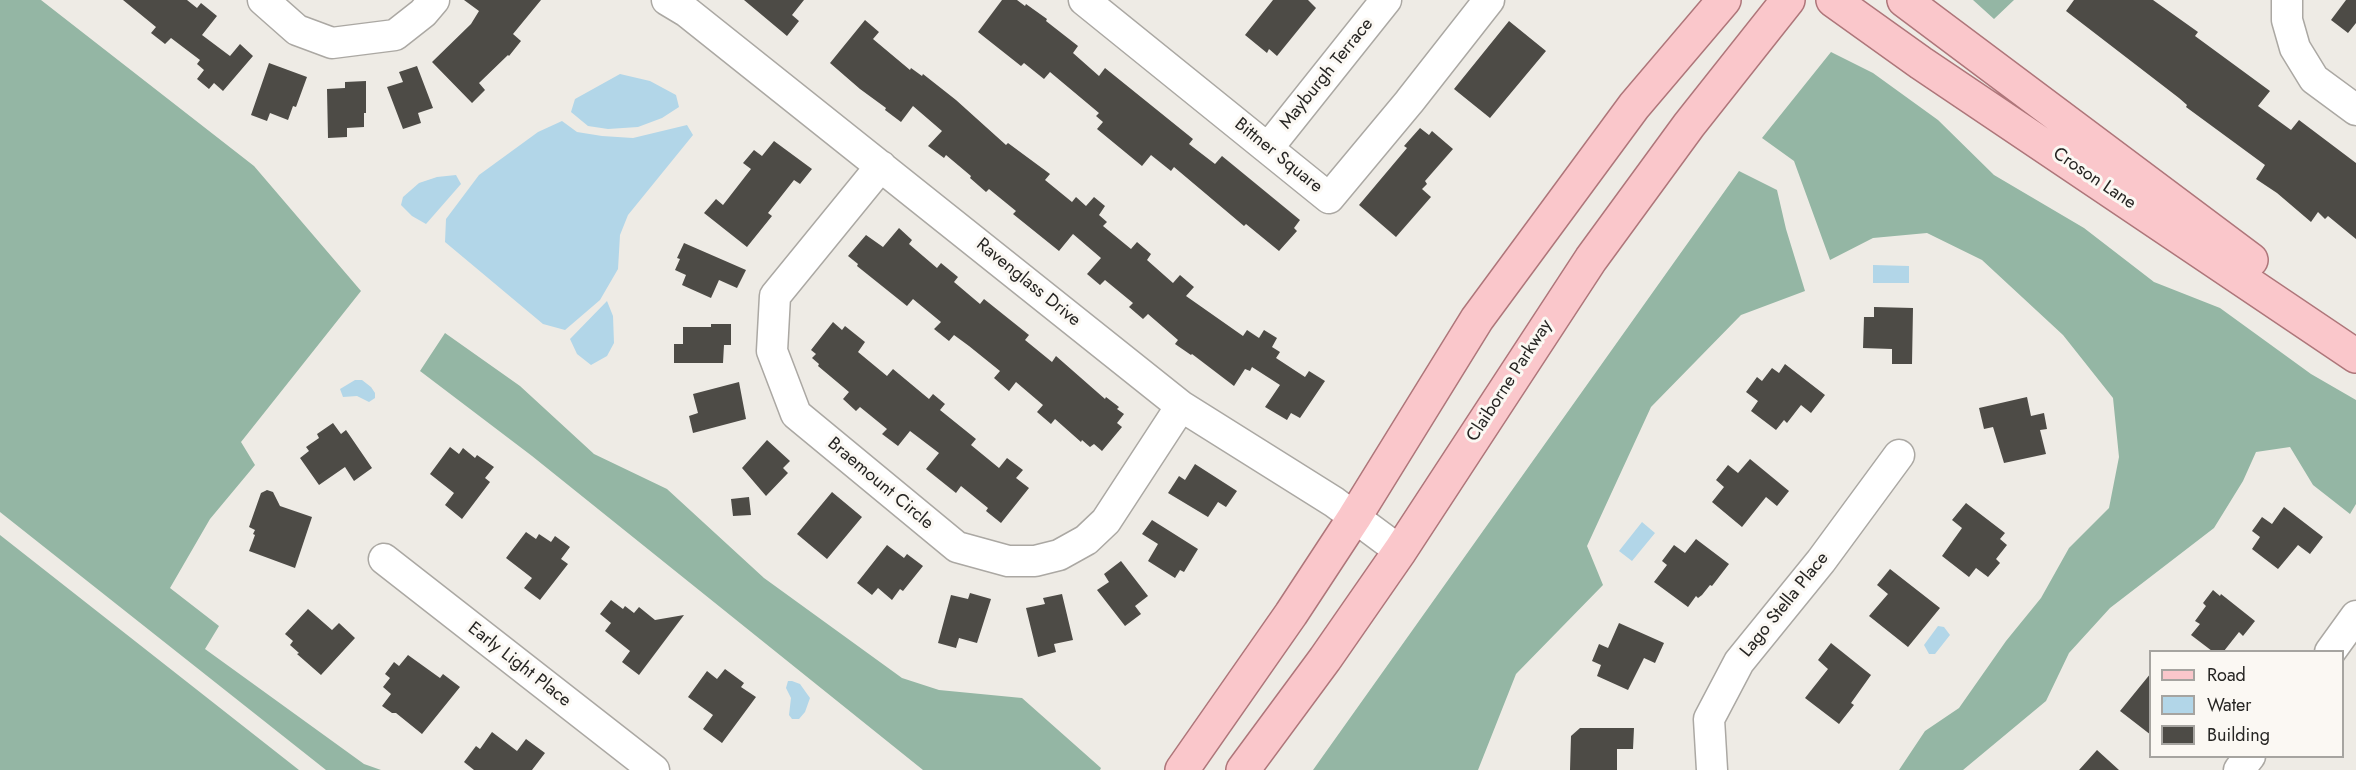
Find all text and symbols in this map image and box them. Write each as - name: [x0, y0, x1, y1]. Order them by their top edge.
- street label: Mayburgh Terrace: [1276, 14, 1378, 134]
- street label: Bittner Square: [1230, 114, 1326, 198]
- street label: Croson Lane: [2048, 143, 2140, 215]
- street label: Ravenglass Drive: [971, 234, 1085, 332]
- street label: Claiborne Parkway: [1462, 316, 1558, 446]
- street label: Braemount Circle: [823, 433, 937, 535]
- street label: Lago Stella Place: [1736, 548, 1834, 662]
- street label: Early Light Place: [463, 618, 575, 712]
- legend: [2149, 650, 2344, 758]
- text: Road: [2207, 662, 2246, 688]
- text: Water: [2207, 692, 2251, 718]
- text: Building: [2207, 722, 2270, 748]

